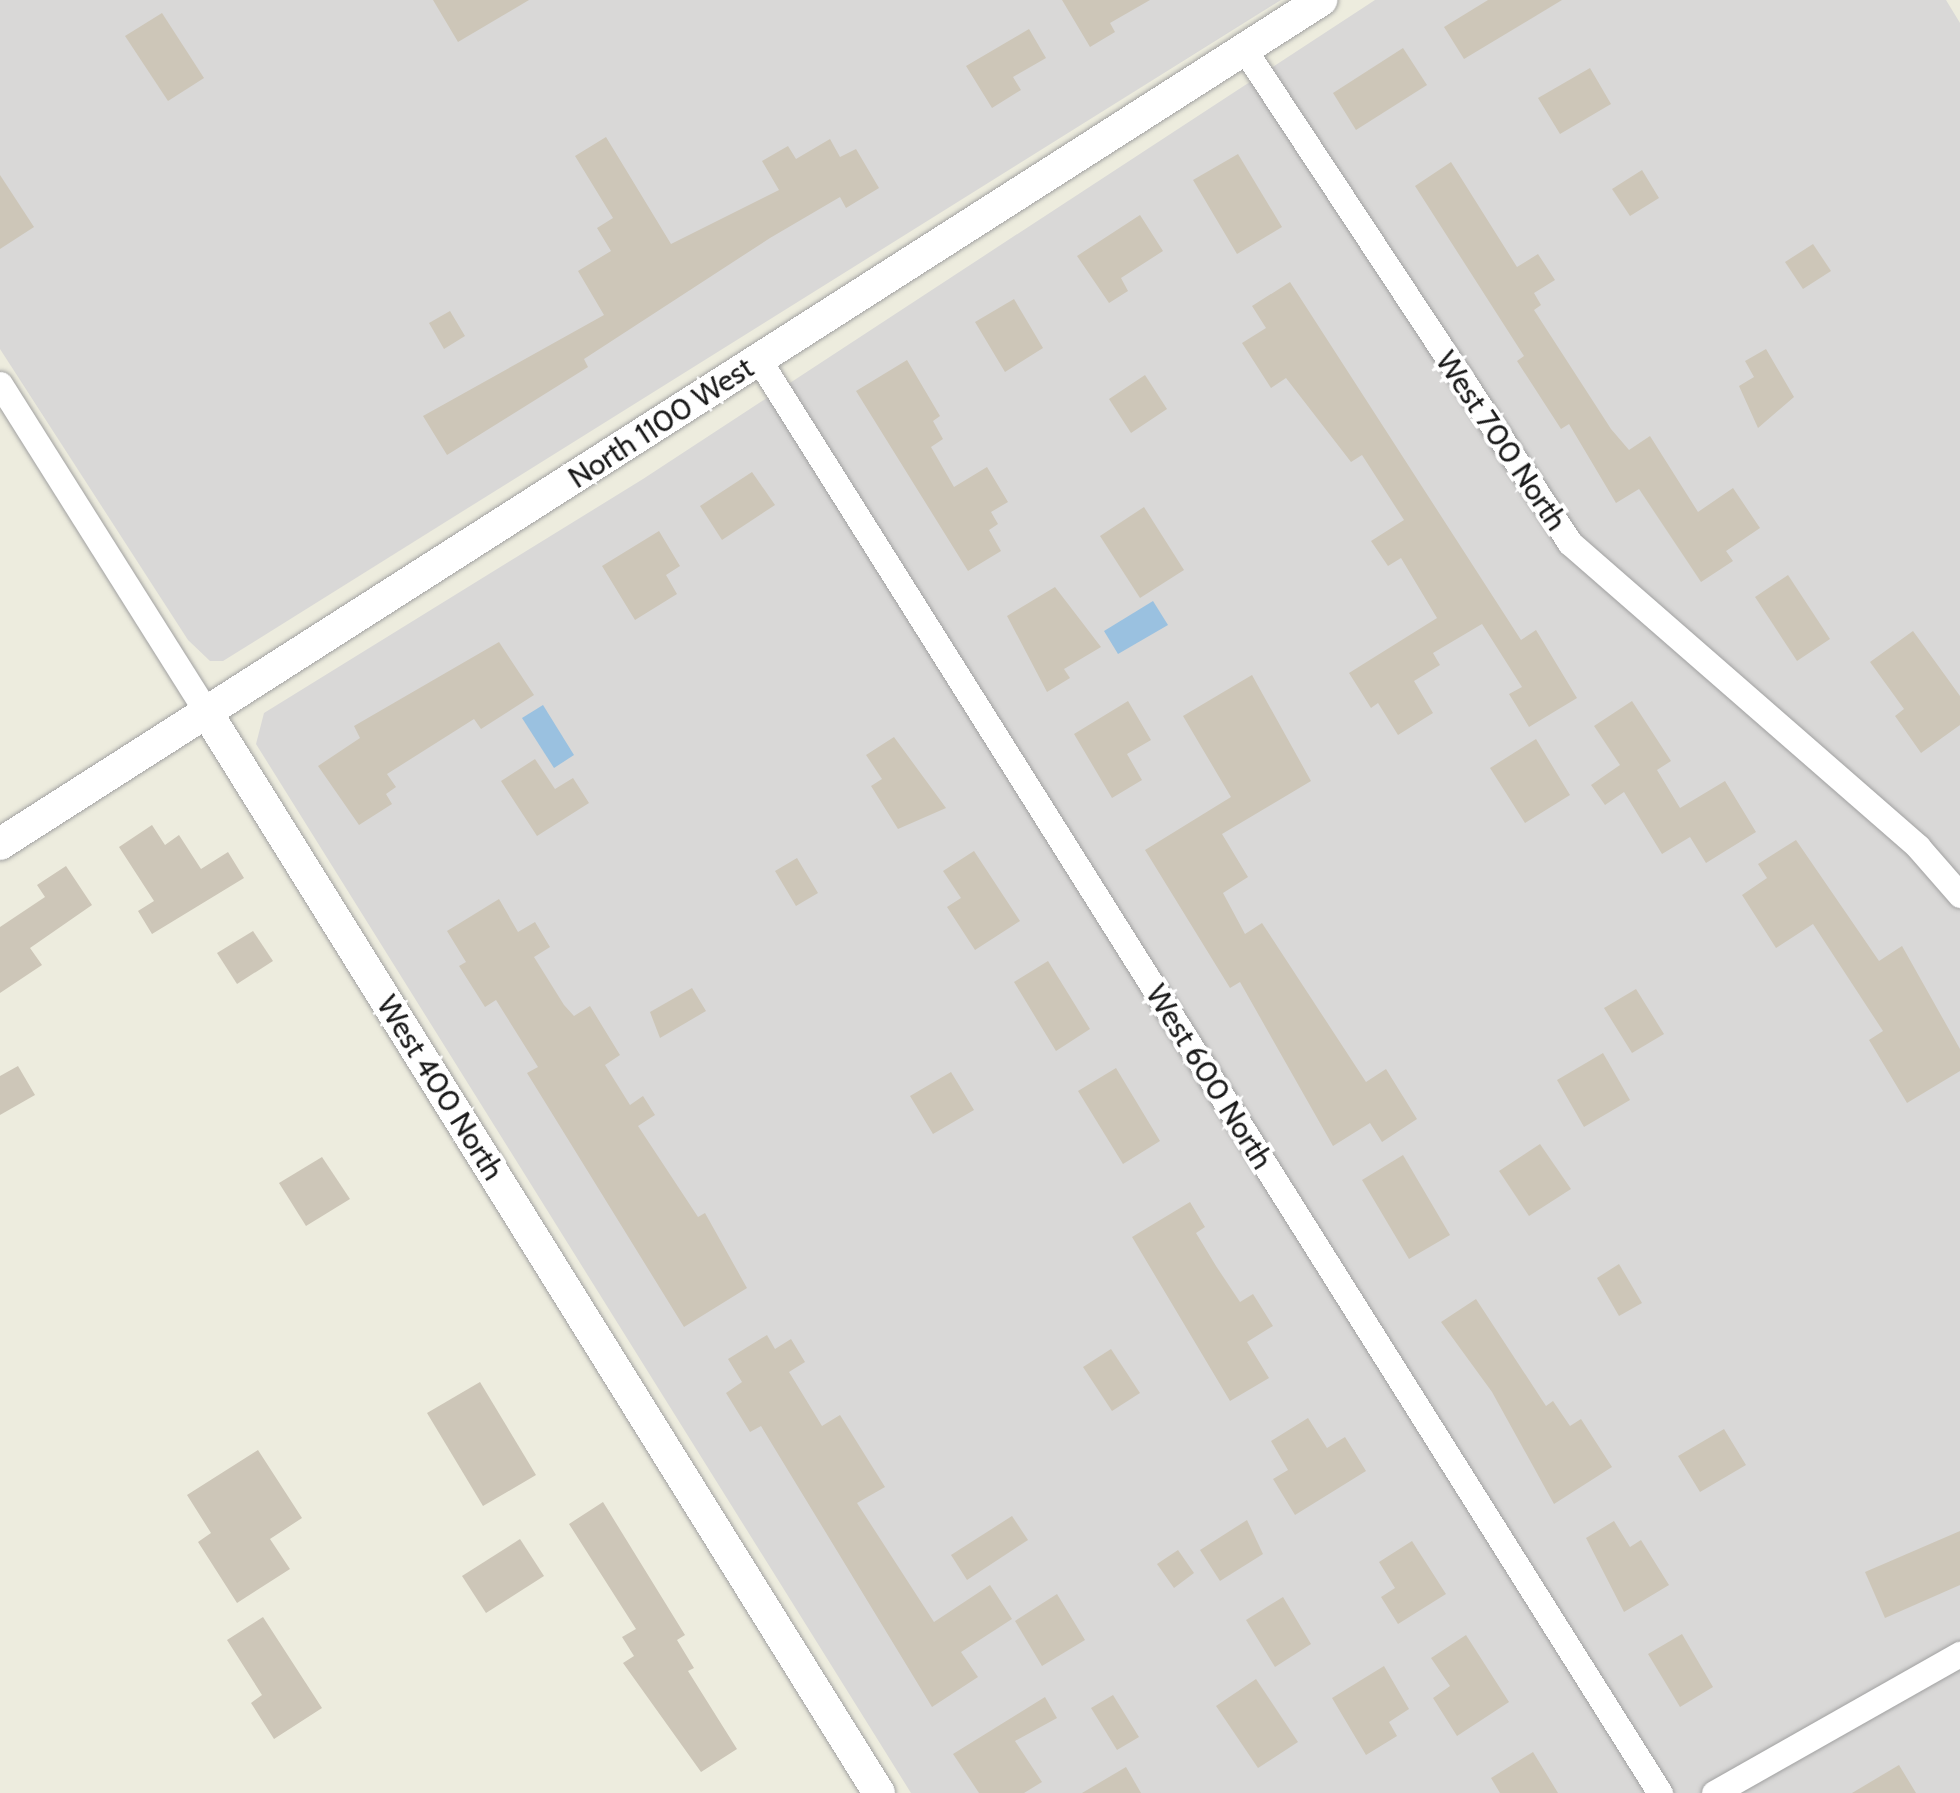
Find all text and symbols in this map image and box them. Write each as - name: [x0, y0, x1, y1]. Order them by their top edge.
- street label: West 700 North: [1428, 345, 1574, 537]
- street label: North 1100 West: [562, 350, 760, 496]
- street label: West 600 North: [1138, 978, 1280, 1176]
- street label: West 400 North: [369, 989, 511, 1187]

